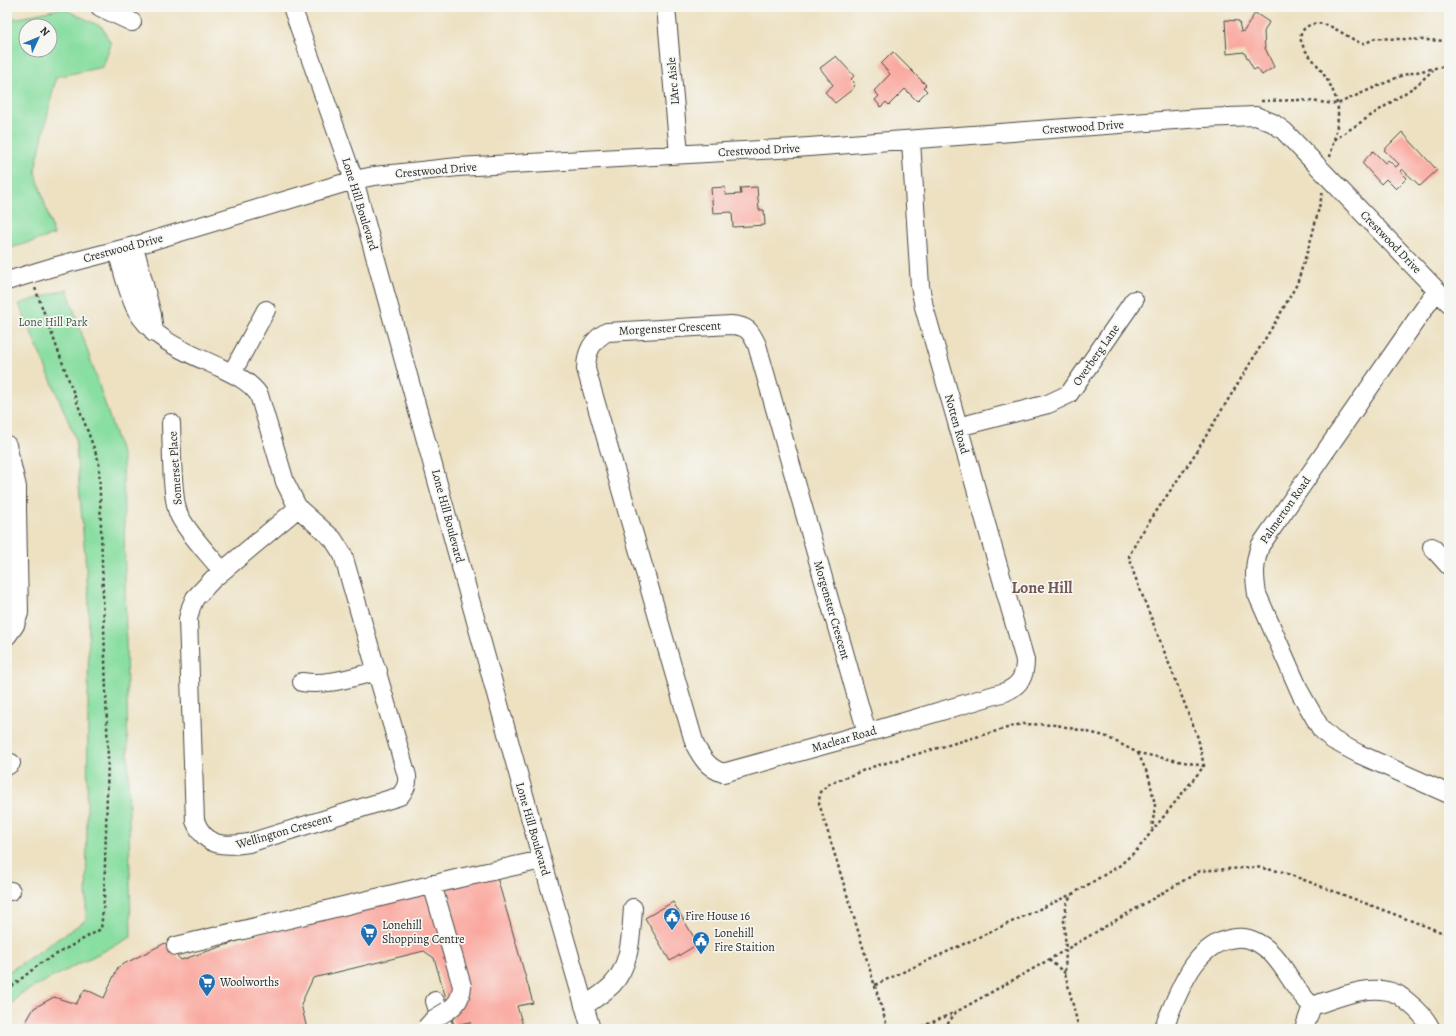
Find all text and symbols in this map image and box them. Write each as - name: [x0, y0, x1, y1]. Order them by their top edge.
- north arrow: [18, 18, 58, 58]
- text: N: [37, 23, 53, 39]
- street label: L'Arc Aisle: [663, 56, 683, 106]
- street label: Crestwood Drive: [1042, 116, 1124, 138]
- street label: Crestwood Drive: [718, 140, 800, 160]
- street label: Lone Hill Boulevard: [338, 156, 382, 253]
- street label: Crestwood Drive: [395, 158, 477, 182]
- street label: Crestwood Drive: [1357, 207, 1425, 277]
- street label: Crestwood Drive: [81, 230, 165, 266]
- park label: Lone Hill Park: [18, 314, 88, 330]
- street label: Morgenster Crescent: [618, 317, 722, 339]
- street label: Overberg Lane: [1069, 321, 1123, 389]
- street label: Notten Road: [941, 392, 973, 456]
- street label: Somerset Place: [164, 431, 186, 505]
- street label: Lone Hill Boulevard: [428, 467, 468, 565]
- street label: Palmerton Road: [1256, 473, 1314, 547]
- street label: Morgenster Crescent: [810, 559, 854, 661]
- district label: Lone Hill: [1012, 577, 1073, 599]
- street label: Maclear Road: [810, 722, 879, 756]
- street label: Lone Hill Boulevard: [512, 780, 554, 878]
- street label: Wellington Crescent: [233, 810, 334, 853]
- public building icon: Fire House 16: [662, 906, 682, 931]
- place label: Fire House 16: [685, 908, 750, 924]
- place label: Lonehill Shopping Centre: [382, 917, 465, 947]
- supermarket icon: Lonehill Shopping Centre: [359, 922, 379, 947]
- place label: Lonehill Fire Staition: [714, 925, 775, 955]
- public building icon: Lonehill Fire Staition: [691, 930, 711, 955]
- supermarket icon: Woolworths: [197, 972, 217, 997]
- place label: Woolworths: [219, 974, 279, 990]

